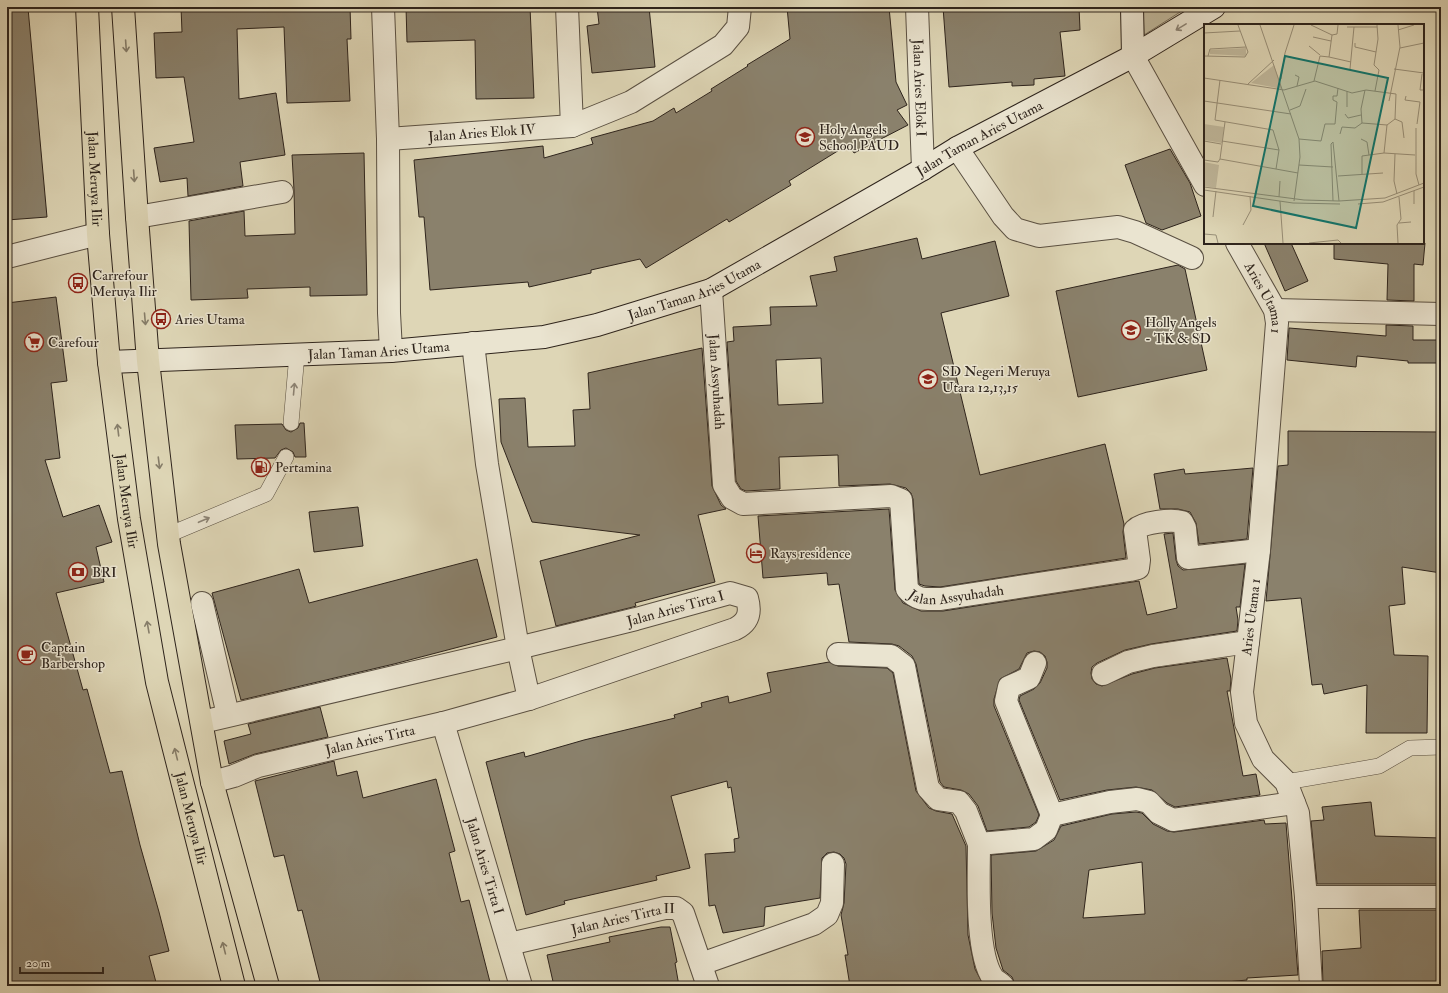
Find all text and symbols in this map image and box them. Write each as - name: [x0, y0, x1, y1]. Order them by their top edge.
- one-way arrow: [1175, 24, 1187, 32]
- inset map: [1204, 24, 1424, 244]
- street label: Jalan Aries Elok I: [910, 38, 930, 137]
- one-way arrow: [122, 39, 129, 52]
- street label: Jalan Taman Aries Utama: [912, 96, 1046, 180]
- street label: Jalan Aries Elok IV: [427, 120, 537, 145]
- place label: Holy Angels School PAUD: [819, 121, 899, 154]
- school or university icon: Holy Angels School PAUD: [794, 126, 816, 148]
- street label: Jalan Meruya Ilir: [84, 130, 106, 228]
- one-way arrow: [130, 169, 138, 182]
- street label: Jalan Taman Aries Utama: [625, 255, 764, 324]
- street label: Aries Utama 1: [1241, 258, 1286, 334]
- place label: Carrefour Meruya Ilir: [92, 267, 157, 301]
- bus stop icon: Carrefour Meruya Ilir: [67, 272, 89, 294]
- bus stop icon: Aries Utama: [150, 308, 172, 330]
- place label: Aries Utama: [174, 311, 245, 328]
- one-way arrow: [141, 312, 149, 325]
- place label: Holly Angels - TK & SD: [1145, 314, 1217, 347]
- school or university icon: Holly Angels - TK & SD: [1120, 319, 1142, 341]
- supermarket icon: Carefour: [23, 331, 45, 353]
- street label: Jalan Assyuhadah: [705, 332, 729, 431]
- place label: Carefour: [48, 334, 99, 351]
- street label: Jalan Taman Aries Utama: [307, 337, 451, 363]
- place label: SD Negeri Meruya Utara 12,13,15: [942, 363, 1051, 396]
- school or university icon: SD Negeri Meruya Utara 12,13,15: [917, 368, 939, 390]
- one-way arrow: [290, 383, 297, 396]
- one-way arrow: [114, 424, 122, 437]
- street label: Jalan Meruya Ilir: [112, 452, 143, 550]
- one-way arrow: [155, 456, 163, 469]
- fuel station icon: Pertamina: [250, 456, 272, 478]
- place label: Pertamina: [275, 459, 332, 476]
- one-way arrow: [198, 515, 210, 523]
- hotel icon: Rays residence: [745, 542, 767, 564]
- place label: Rays residence: [770, 545, 851, 563]
- bank icon: BRI: [67, 561, 89, 583]
- place label: BRI: [92, 564, 117, 581]
- street label: Aries Utama 1: [1238, 577, 1264, 658]
- street label: Jalan Assyuhadah: [904, 581, 1006, 608]
- street label: Jalan Aries Tirta I: [624, 586, 726, 630]
- one-way arrow: [144, 621, 152, 634]
- place label: Captain Barbershop: [41, 639, 105, 673]
- cafe icon: Captain Barbershop: [16, 644, 38, 666]
- street label: Jalan Aries Tirta: [323, 721, 417, 759]
- one-way arrow: [171, 748, 179, 761]
- street label: Jalan Meruya Ilir: [171, 769, 212, 867]
- street label: Jalan Aries Tirta I: [463, 814, 508, 917]
- street label: Jalan Aries Tirta II: [569, 900, 675, 938]
- one-way arrow: [220, 942, 228, 955]
- scale bar: [20, 949, 103, 975]
- text: 20 m: [26, 956, 51, 971]

